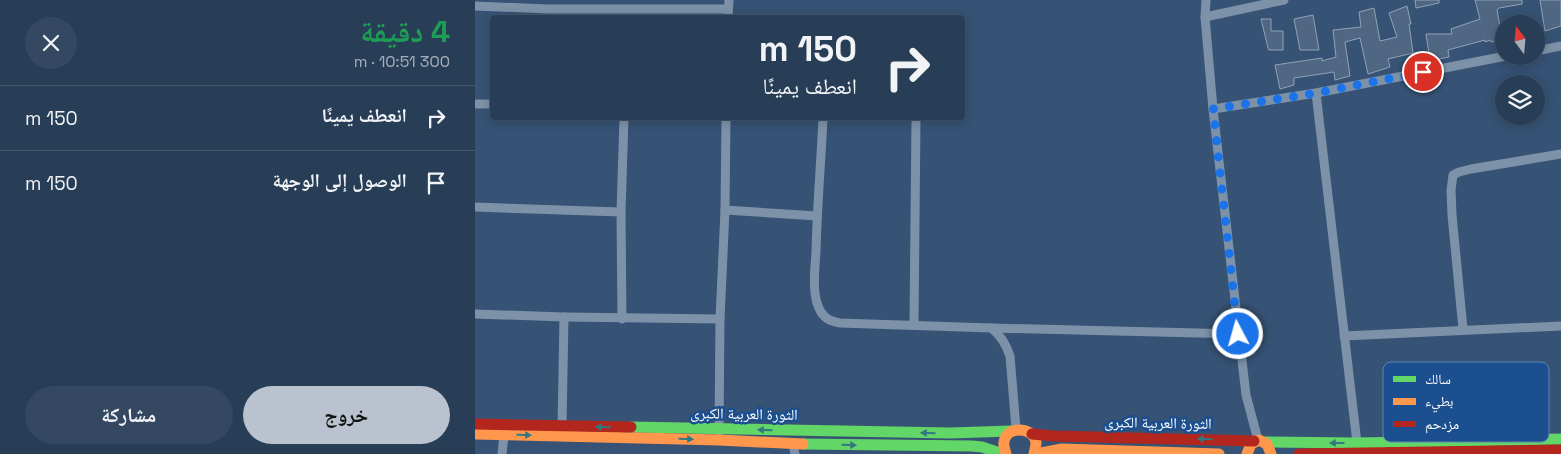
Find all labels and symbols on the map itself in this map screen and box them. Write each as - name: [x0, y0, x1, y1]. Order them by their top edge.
- north arrow: [1495, 15, 1545, 65]
- pin: [1402, 51, 1444, 93]
- position arrow: [1211, 307, 1263, 359]
- legend: [1383, 362, 1549, 442]
- text: سالك: [1425, 370, 1451, 388]
- text: بطيء: [1425, 392, 1454, 413]
- street label: الثورة العربية الكبرى: [690, 403, 798, 425]
- street label: الثورة العربية الكبرى: [1104, 412, 1212, 434]
- text: مزدحم: [1425, 415, 1459, 434]
- one-way arrow: [594, 423, 610, 431]
- one-way arrow: [757, 426, 773, 434]
- one-way arrow: [919, 429, 935, 437]
- one-way arrow: [516, 431, 532, 439]
- one-way arrow: [678, 435, 694, 443]
- one-way arrow: [1197, 435, 1213, 443]
- one-way arrow: [1329, 439, 1345, 447]
- one-way arrow: [841, 441, 857, 449]

